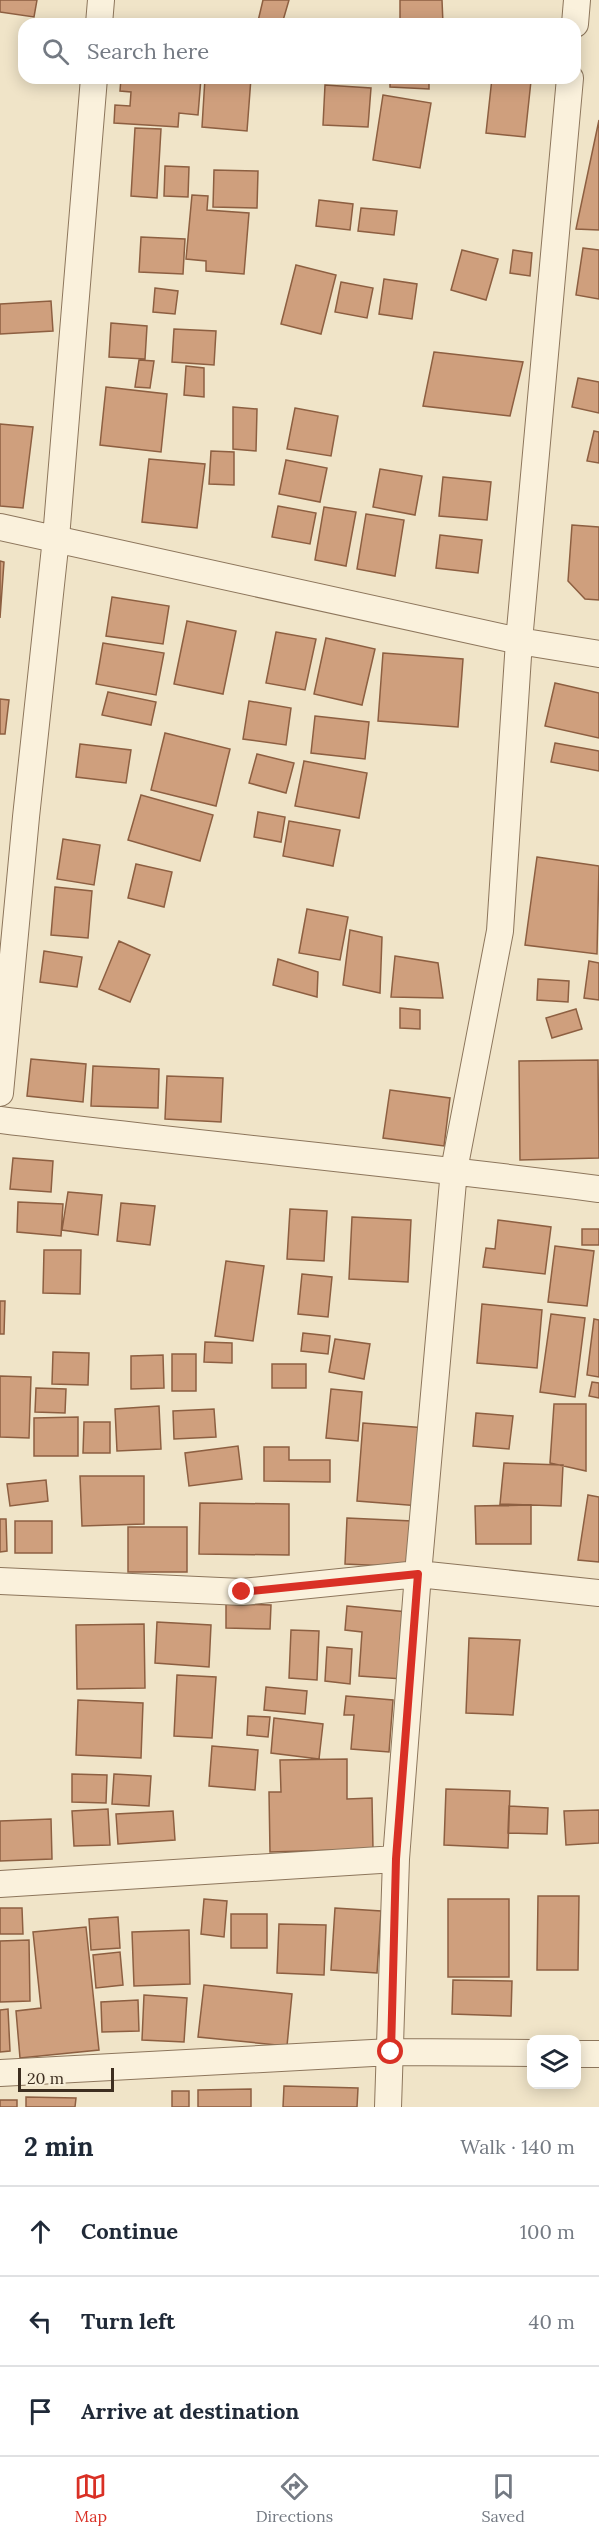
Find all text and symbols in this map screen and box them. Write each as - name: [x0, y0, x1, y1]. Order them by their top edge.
- search box: [18, 18, 581, 84]
- icon: search: [39, 35, 72, 68]
- text: Search here: [87, 37, 209, 65]
- route end: [228, 1578, 254, 1604]
- map controls: [527, 2035, 581, 2089]
- button: layers: [527, 2035, 581, 2089]
- route start: [377, 2038, 403, 2064]
- scale bar: [18, 2065, 114, 2092]
- text: 20 m: [27, 2068, 64, 2088]
- text: 2 min: [24, 2130, 94, 2163]
- text: Walk · 140 m: [460, 2134, 575, 2159]
- icon: ahead: [24, 2215, 57, 2248]
- text: Continue: [81, 2217, 178, 2245]
- text: 100 m: [520, 2219, 575, 2244]
- icon: left: [24, 2305, 57, 2338]
- text: Turn left: [81, 2307, 175, 2335]
- text: 40 m: [529, 2309, 575, 2334]
- icon: arrive: [24, 2395, 57, 2428]
- text: Arrive at destination: [81, 2397, 299, 2425]
- tab: Map: [74, 2470, 107, 2526]
- tab: Directions: [256, 2470, 333, 2526]
- tab: Saved: [481, 2470, 525, 2526]

